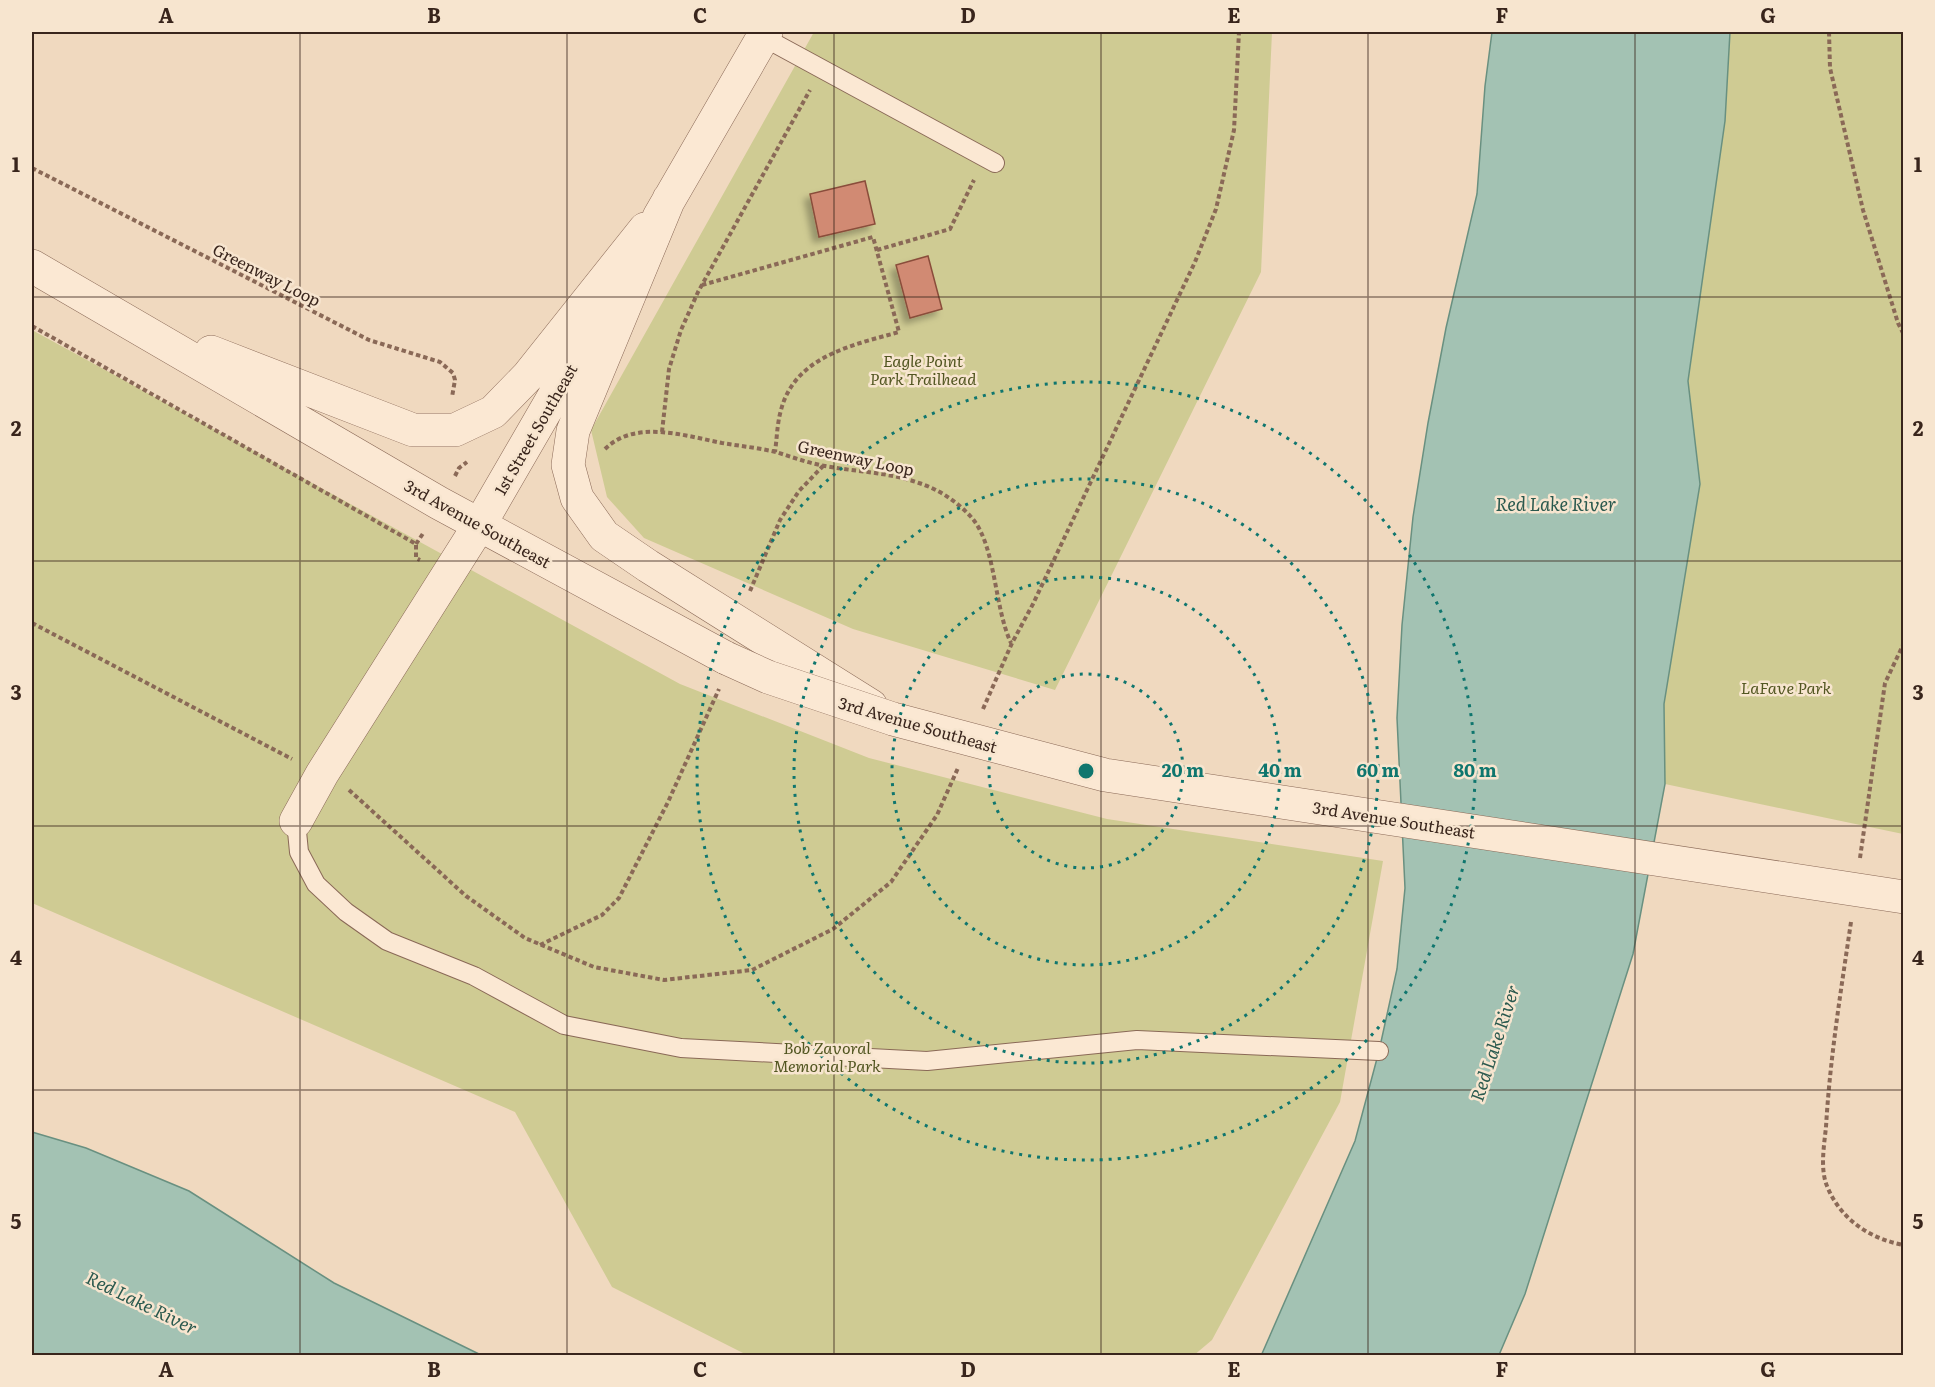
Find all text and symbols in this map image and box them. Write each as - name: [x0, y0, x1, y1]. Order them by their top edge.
- text: A: [158, 0, 174, 29]
- text: B: [427, 0, 441, 29]
- text: C: [693, 0, 707, 29]
- text: D: [960, 0, 976, 29]
- text: E: [1227, 0, 1241, 29]
- text: F: [1496, 0, 1509, 29]
- text: G: [1760, 0, 1776, 29]
- text: 1: [12, 148, 20, 178]
- text: 1: [1914, 148, 1922, 178]
- street label: Greenway Loop: [209, 236, 325, 312]
- park label: Eagle Point Park Trailhead: [870, 348, 977, 390]
- street label: 1st Street Southeast: [488, 358, 583, 499]
- text: 2: [11, 412, 22, 442]
- text: 2: [1913, 412, 1924, 442]
- street label: Greenway Loop: [796, 433, 916, 481]
- street label: 3rd Avenue Southeast: [400, 473, 556, 574]
- water label: Red Lake River: [1496, 490, 1616, 517]
- park label: LaFave Park: [1741, 675, 1831, 699]
- text: 3: [10, 676, 22, 706]
- text: 3: [1912, 676, 1924, 706]
- street label: 3rd Avenue Southeast: [836, 690, 1001, 758]
- text: 20 m: [1162, 756, 1204, 783]
- text: 40 m: [1258, 756, 1302, 783]
- text: 60 m: [1356, 756, 1400, 783]
- text: 80 m: [1453, 756, 1497, 783]
- centre of rings: [1076, 761, 1096, 781]
- street label: 3rd Avenue Southeast: [1311, 794, 1478, 844]
- text: 4: [10, 941, 22, 971]
- text: 4: [1912, 941, 1924, 971]
- water label: Red Lake River: [1462, 981, 1526, 1105]
- park label: Bob Zavoral Memorial Park: [773, 1035, 881, 1077]
- text: 5: [11, 1205, 22, 1235]
- text: 5: [1913, 1205, 1924, 1235]
- water label: Red Lake River: [82, 1263, 202, 1341]
- text: A: [158, 1353, 174, 1383]
- text: B: [427, 1353, 441, 1383]
- text: C: [693, 1353, 707, 1383]
- text: D: [960, 1353, 976, 1383]
- text: E: [1227, 1353, 1241, 1383]
- text: F: [1496, 1353, 1509, 1383]
- text: G: [1760, 1353, 1776, 1383]

